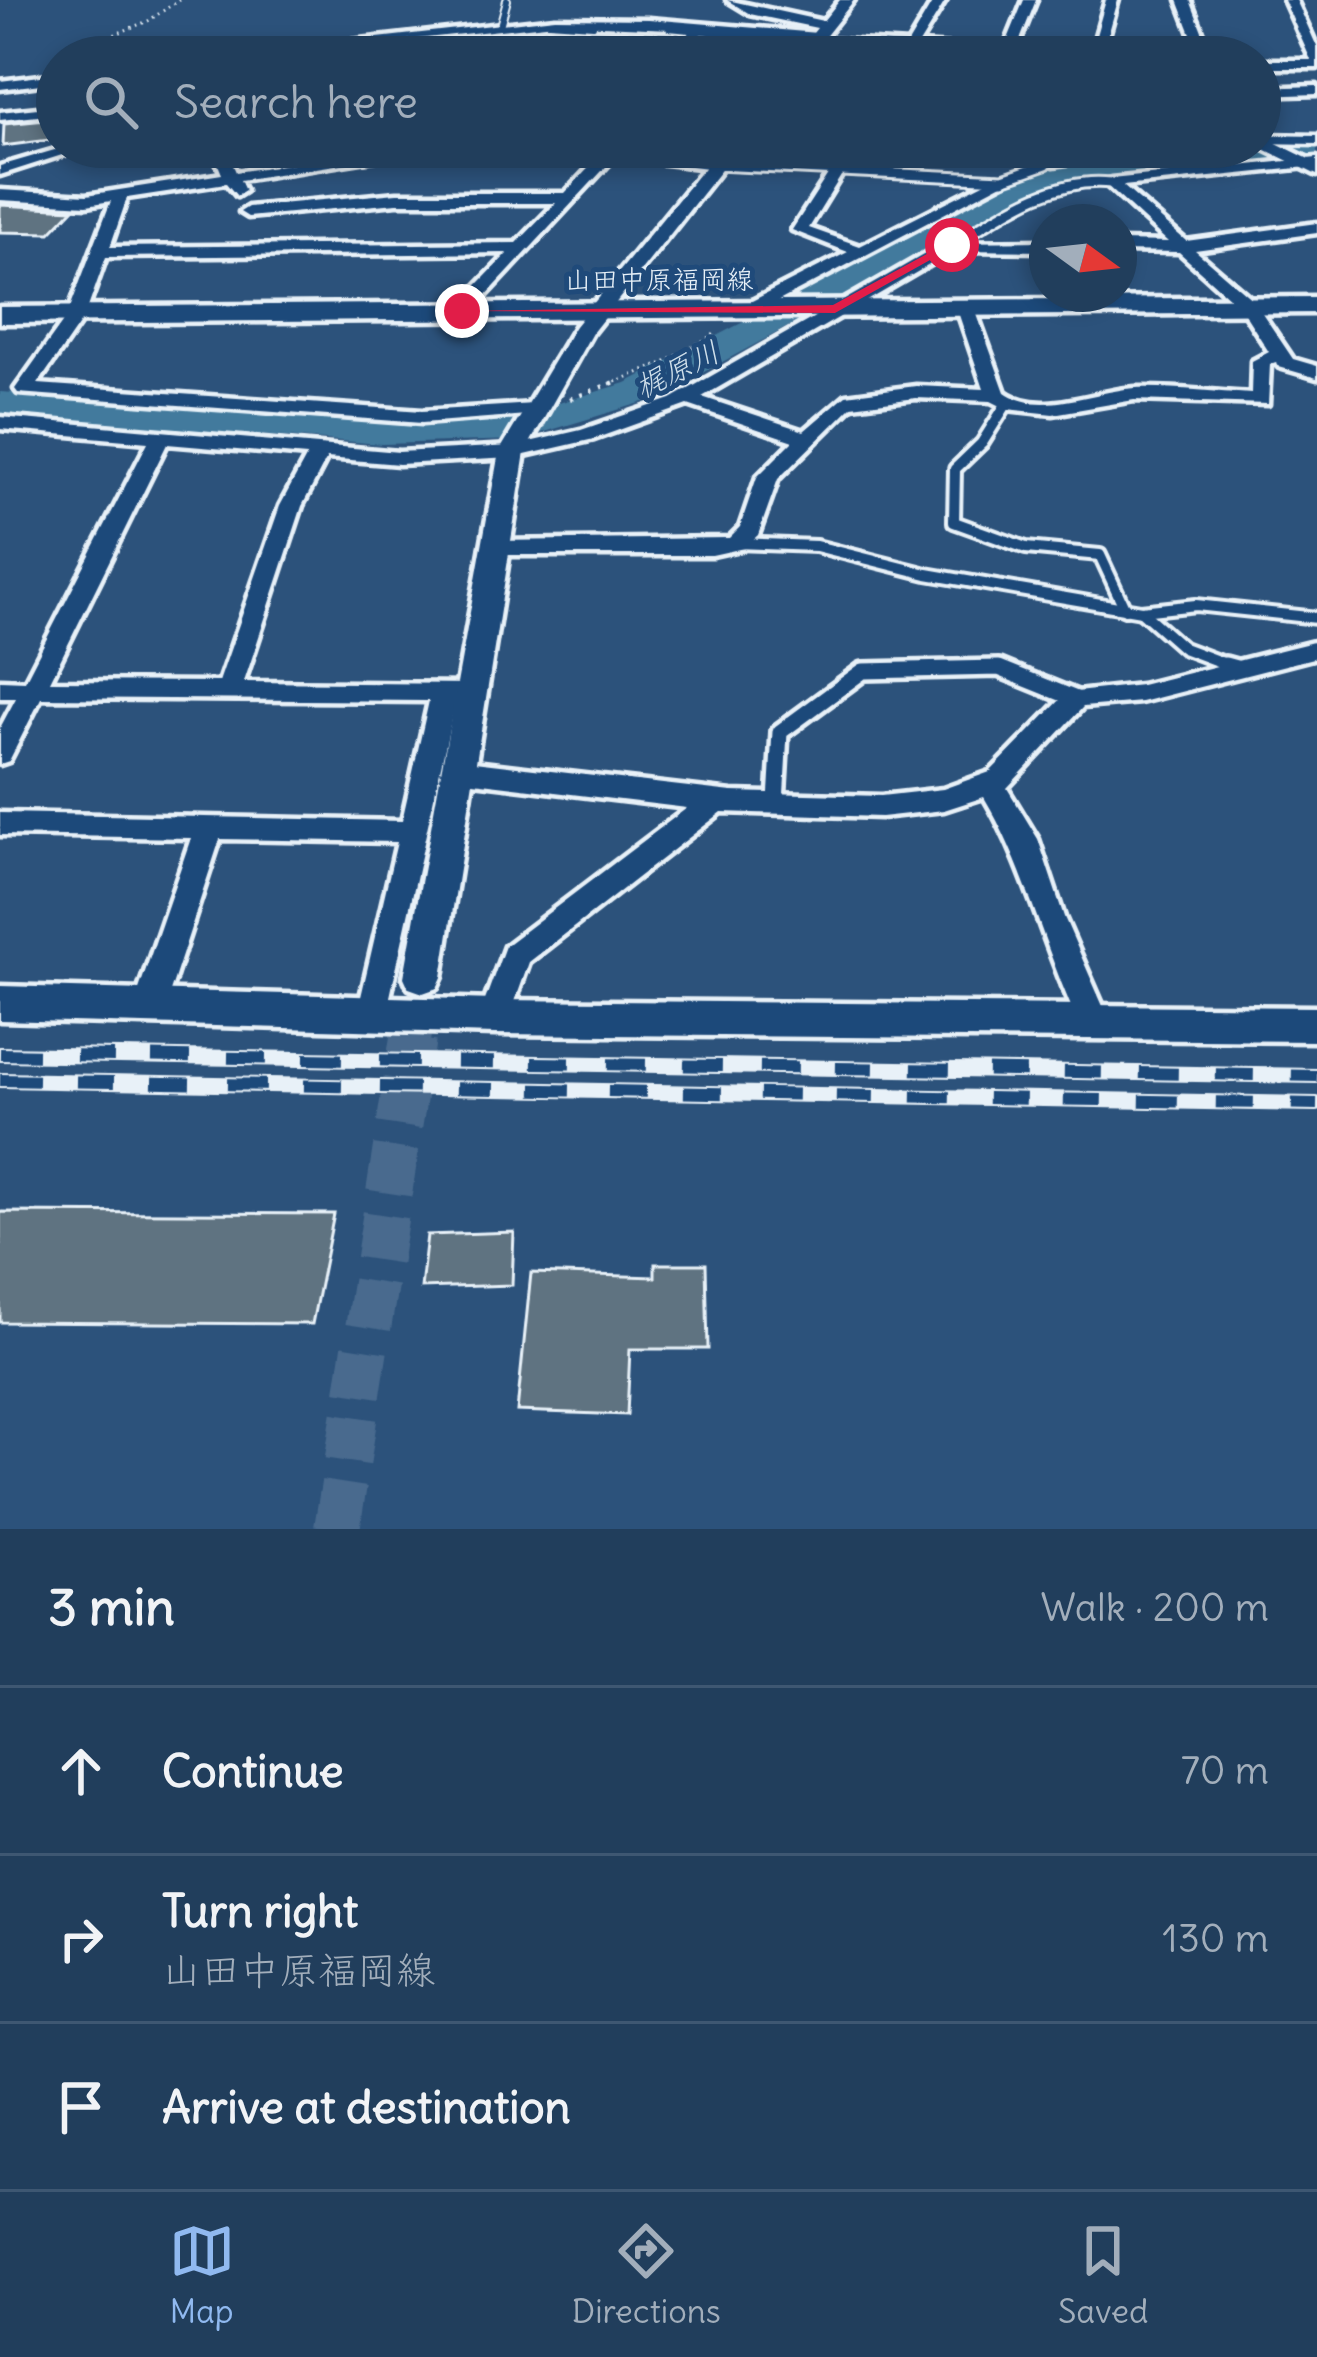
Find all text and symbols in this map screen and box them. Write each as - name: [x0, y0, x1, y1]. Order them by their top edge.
- search box: [36, 36, 1281, 168]
- icon: search: [78, 69, 144, 135]
- text: Search here: [174, 74, 418, 130]
- north arrow: [1029, 204, 1137, 312]
- route start: [925, 218, 979, 272]
- street label: 山田中原福岡線: [565, 262, 754, 296]
- route end: [435, 284, 489, 338]
- water label: 梶原川: [628, 332, 726, 406]
- text: 3 min: [48, 1575, 175, 1639]
- text: Walk · 200 m: [1041, 1583, 1269, 1632]
- icon: ahead: [48, 1738, 114, 1804]
- text: Continue: [162, 1743, 344, 1799]
- text: 70 m: [1181, 1746, 1269, 1795]
- text: Turn right: [162, 1883, 358, 1939]
- icon: right: [48, 1906, 114, 1972]
- text: 130 m: [1162, 1914, 1269, 1963]
- text: 山田中原福岡線: [162, 1946, 435, 1995]
- icon: arrive: [48, 2074, 114, 2140]
- text: Arrive at destination: [162, 2079, 571, 2135]
- tab: Map: [169, 2218, 235, 2332]
- tab: Directions: [572, 2218, 721, 2332]
- tab: Saved: [1058, 2218, 1148, 2332]

